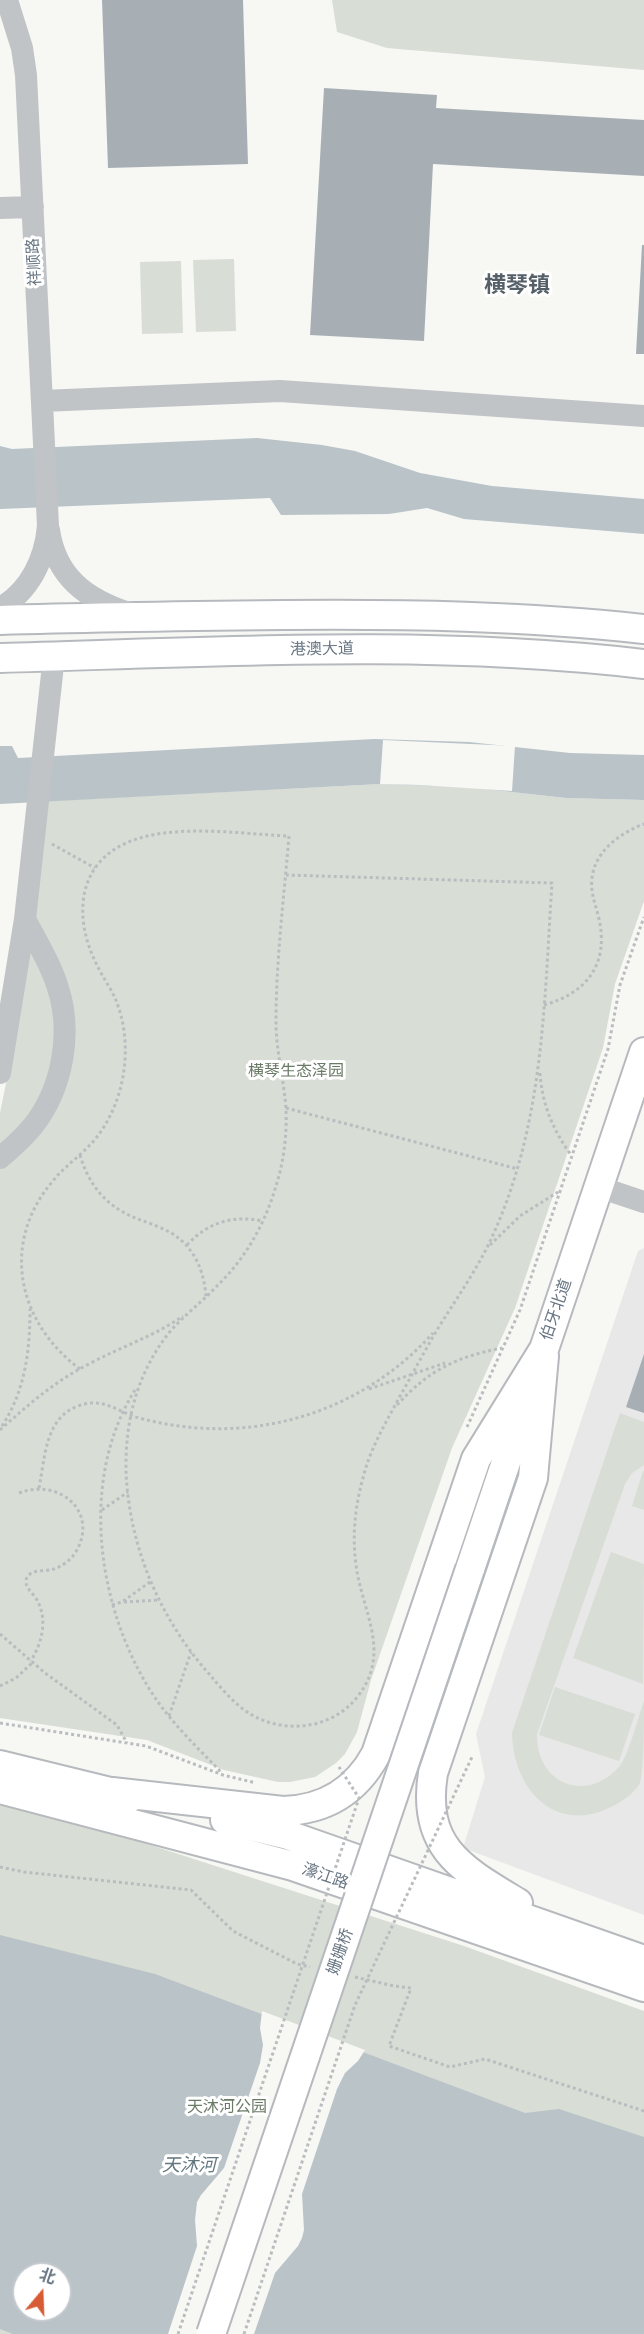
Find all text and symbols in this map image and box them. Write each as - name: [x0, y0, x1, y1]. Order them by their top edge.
- street label: 祥顺路: [24, 238, 46, 286]
- district label: 横琴镇: [484, 273, 550, 299]
- street label: 港澳大道: [290, 640, 354, 660]
- park label: 横琴生态泽园: [248, 1062, 344, 1082]
- street label: 伯牙北道: [538, 1277, 576, 1343]
- street label: 濠江路: [299, 1860, 351, 1894]
- street label: 姗姗桥: [324, 1926, 358, 1978]
- park label: 天沐河公园: [187, 2098, 267, 2118]
- water label: 天沐河: [162, 2155, 216, 2177]
- north arrow: [12, 2262, 72, 2322]
- text: 北: [37, 2265, 58, 2288]

